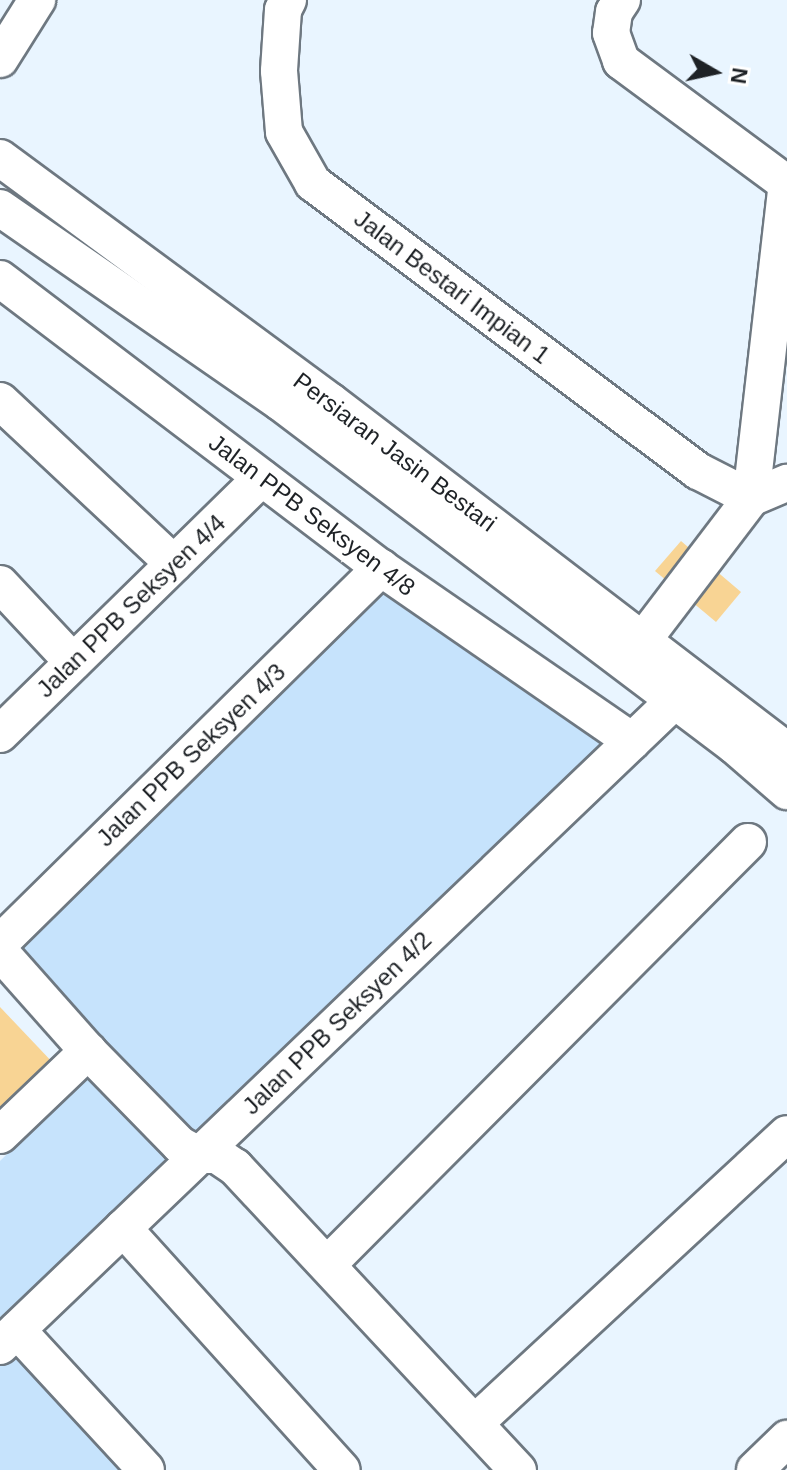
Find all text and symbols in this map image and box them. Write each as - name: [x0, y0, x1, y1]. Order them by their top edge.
- north arrow: [675, 32, 755, 112]
- text: N: [726, 66, 753, 86]
- street label: Jalan Bestari Impian 1: [349, 204, 555, 370]
- street label: Persiaran Jasin Bestari: [288, 366, 502, 538]
- street label: Jalan PPB Seksyen 4/8: [203, 428, 421, 602]
- street label: Jalan PPB Seksyen 4/4: [31, 509, 231, 703]
- street label: Jalan PPB Seksyen 4/3: [91, 658, 291, 852]
- street label: Jalan PPB Seksyen 4/2: [237, 926, 437, 1120]

